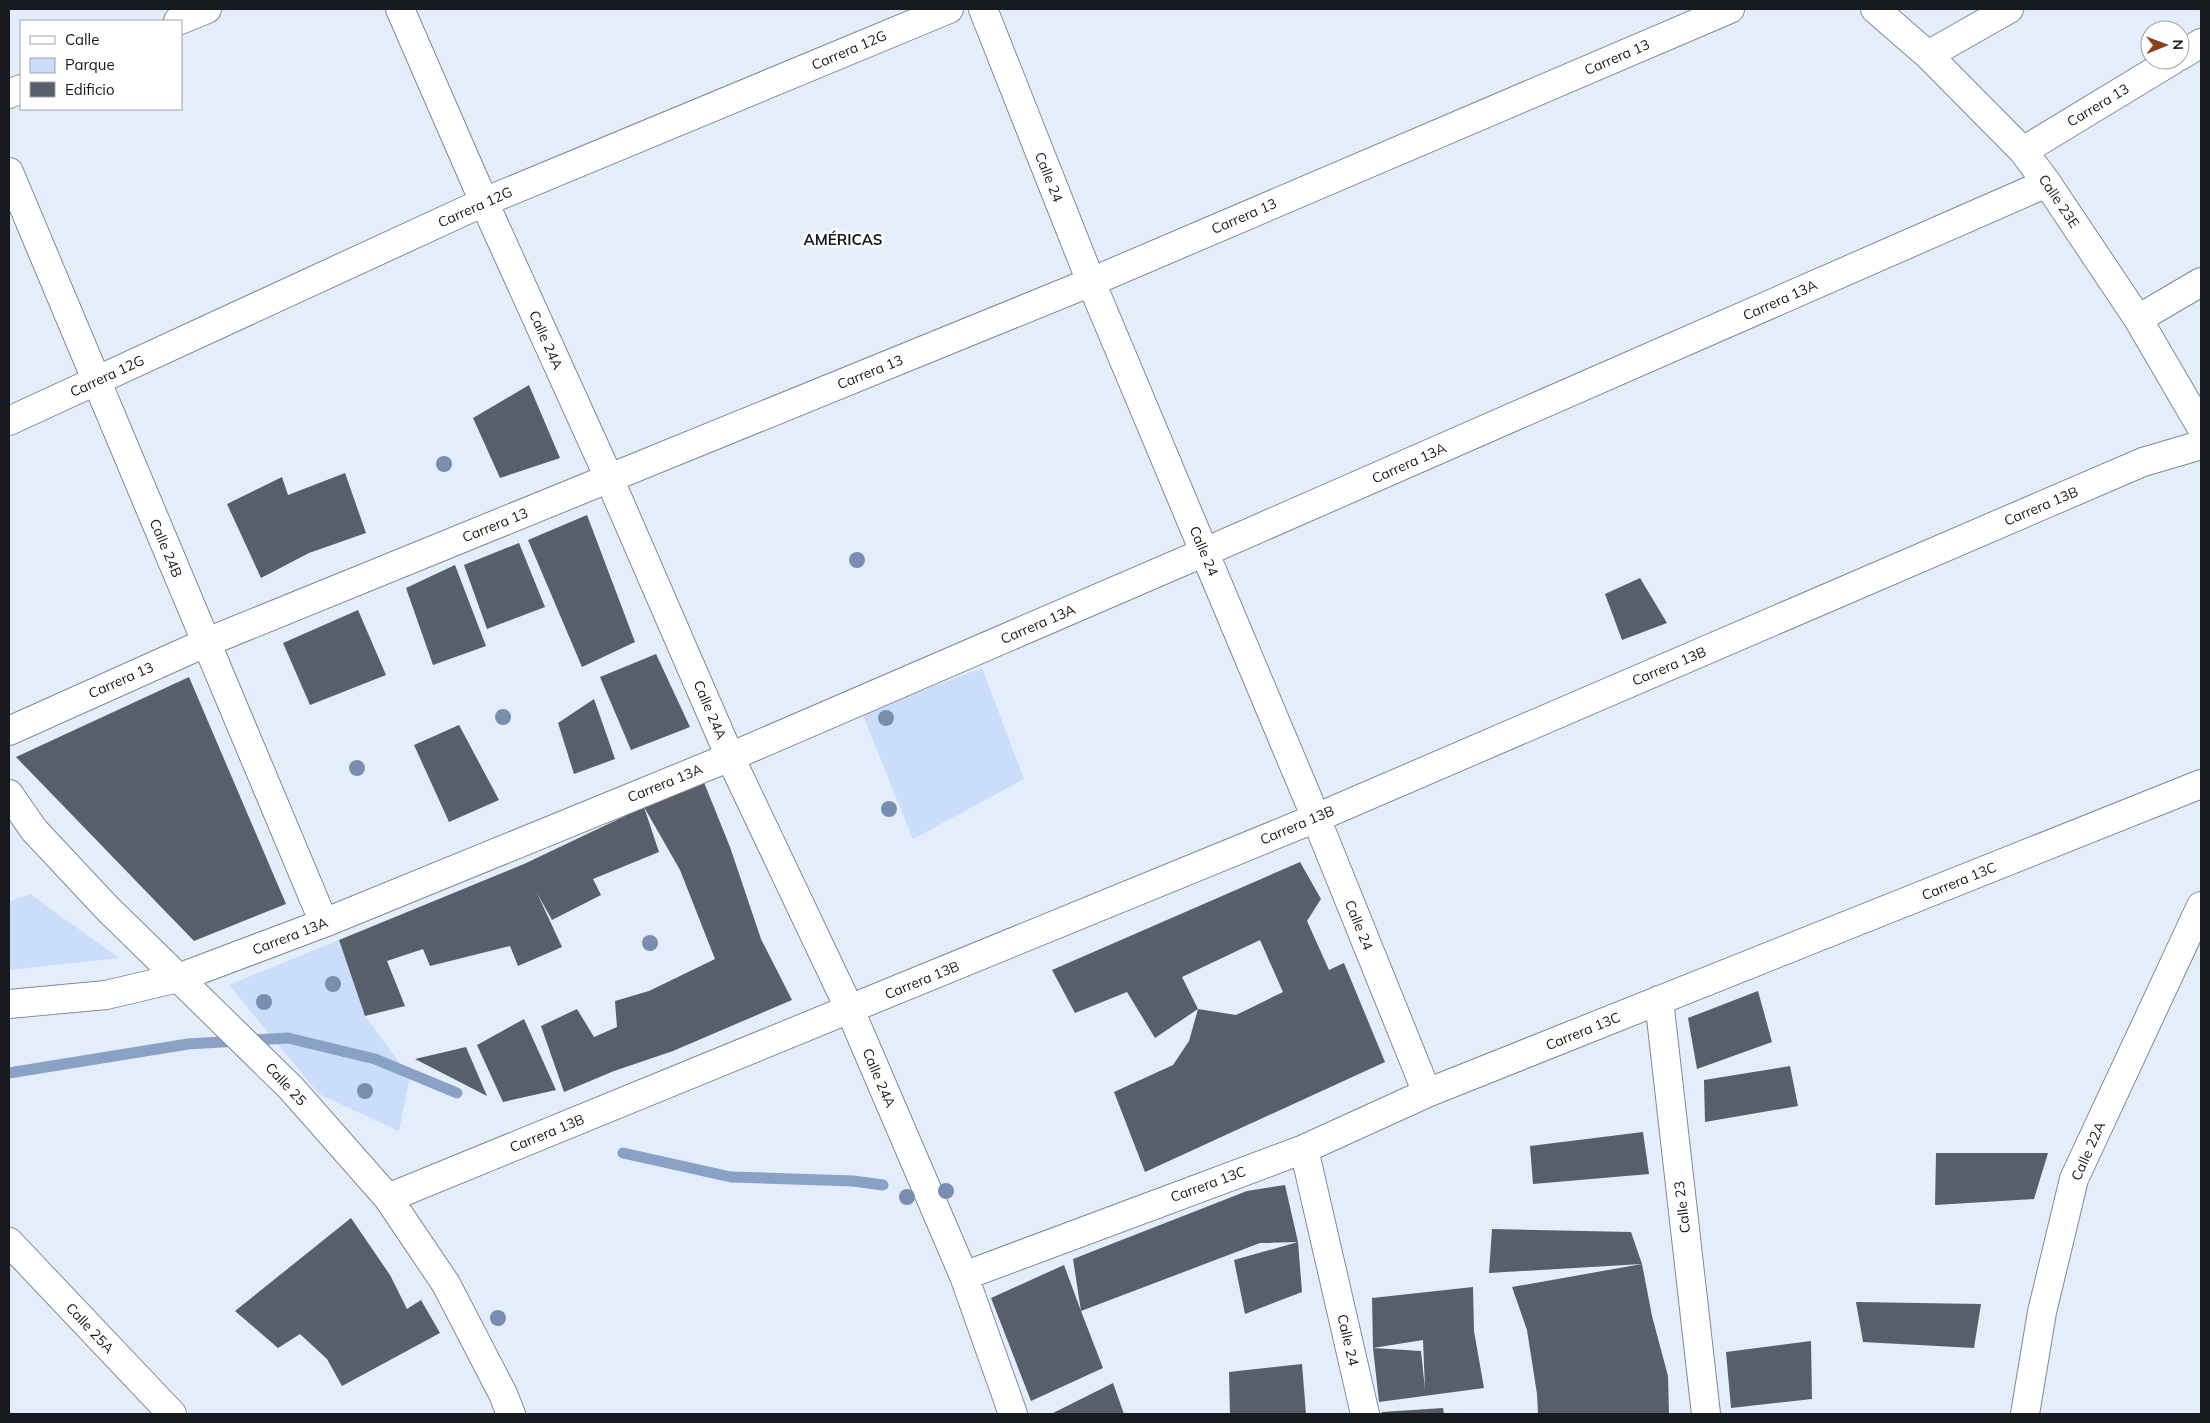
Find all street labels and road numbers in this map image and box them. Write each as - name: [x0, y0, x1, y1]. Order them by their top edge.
- street label: Carrera 12G: [809, 26, 889, 74]
- street label: Carrera 13: [1582, 35, 1652, 79]
- street label: Carrera 13: [2064, 79, 2132, 131]
- street label: Calle 24: [1031, 149, 1067, 205]
- street label: Calle 23E: [2035, 171, 2083, 231]
- street label: Carrera 12G: [435, 183, 515, 231]
- street label: Carrera 13: [1209, 194, 1279, 238]
- street label: Carrera 13A: [1740, 275, 1821, 324]
- street label: Calle 24A: [525, 308, 567, 373]
- street label: Carrera 12G: [67, 351, 147, 401]
- street label: Carrera 13: [834, 351, 906, 393]
- street label: Carrera 13A: [1369, 438, 1450, 487]
- street label: Carrera 13B: [2001, 482, 2081, 530]
- street label: Carrera 13: [459, 504, 531, 546]
- street label: Calle 24B: [146, 516, 186, 580]
- street label: Calle 24: [1185, 523, 1223, 579]
- street label: Carrera 13A: [998, 600, 1079, 648]
- street label: Carrera 13B: [1629, 642, 1709, 690]
- street label: Carrera 13: [86, 658, 156, 702]
- street label: Calle 24A: [689, 678, 731, 743]
- street label: Carrera 13A: [625, 759, 706, 806]
- street label: Carrera 13B: [1257, 801, 1337, 849]
- street label: Carrera 13C: [1919, 858, 1999, 904]
- street label: Calle 24: [1341, 897, 1377, 953]
- street label: Carrera 13A: [250, 913, 331, 959]
- street label: Carrera 13B: [882, 957, 962, 1003]
- street label: Carrera 13C: [1543, 1008, 1623, 1054]
- street label: Calle 24A: [858, 1046, 900, 1111]
- street label: Calle 25: [262, 1059, 310, 1109]
- street label: Carrera 13B: [507, 1110, 587, 1156]
- street label: Calle 22A: [2067, 1118, 2109, 1183]
- street label: Carrera 13C: [1168, 1162, 1248, 1206]
- street label: Calle 23: [1670, 1180, 1694, 1234]
- street label: Calle 25A: [62, 1299, 118, 1358]
- street label: Calle 24: [1333, 1312, 1363, 1368]

